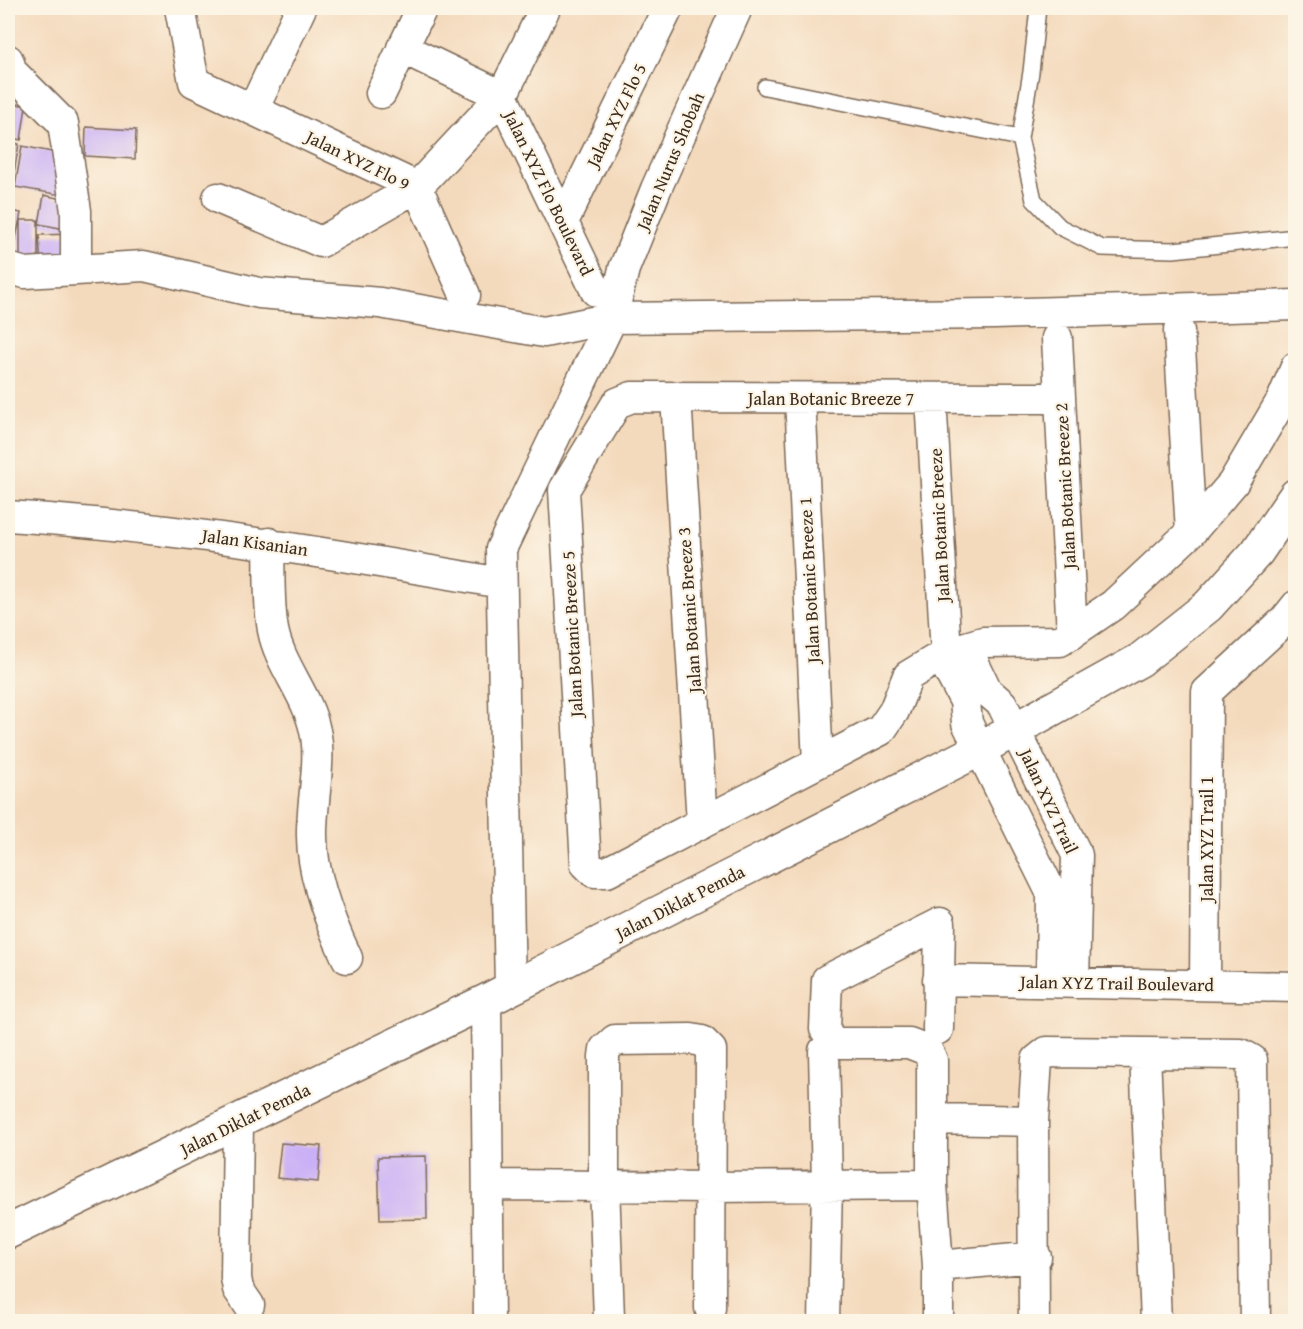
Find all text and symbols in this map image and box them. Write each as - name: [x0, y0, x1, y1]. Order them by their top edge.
- street label: Jalan XYZ Flo 5: [578, 58, 653, 173]
- street label: Jalan Nurus Shobah: [628, 88, 711, 236]
- street label: Jalan XYZ Flo Boulevard: [496, 104, 601, 281]
- street label: Jalan XYZ Flo 9: [300, 122, 415, 197]
- street label: Jalan Botanic Breeze 7: [746, 385, 914, 412]
- street label: Jalan Botanic Breeze 2: [1047, 402, 1083, 572]
- street label: Jalan Botanic Breeze: [921, 448, 957, 604]
- street label: Jalan Botanic Breeze 1: [791, 496, 827, 666]
- street label: Jalan Kisanian: [198, 521, 310, 563]
- street label: Jalan Botanic Breeze 3: [670, 526, 708, 696]
- street label: Jalan Botanic Breeze 5: [554, 550, 590, 720]
- street label: Jalan XYZ Trail: [1012, 742, 1085, 858]
- street label: Jalan XYZ Trail 1: [1193, 776, 1220, 904]
- street label: Jalan Diklat Pemda: [609, 858, 750, 947]
- street label: Jalan XYZ Trail Boulevard: [1018, 968, 1215, 998]
- street label: Jalan Diklat Pemda: [174, 1076, 315, 1163]

